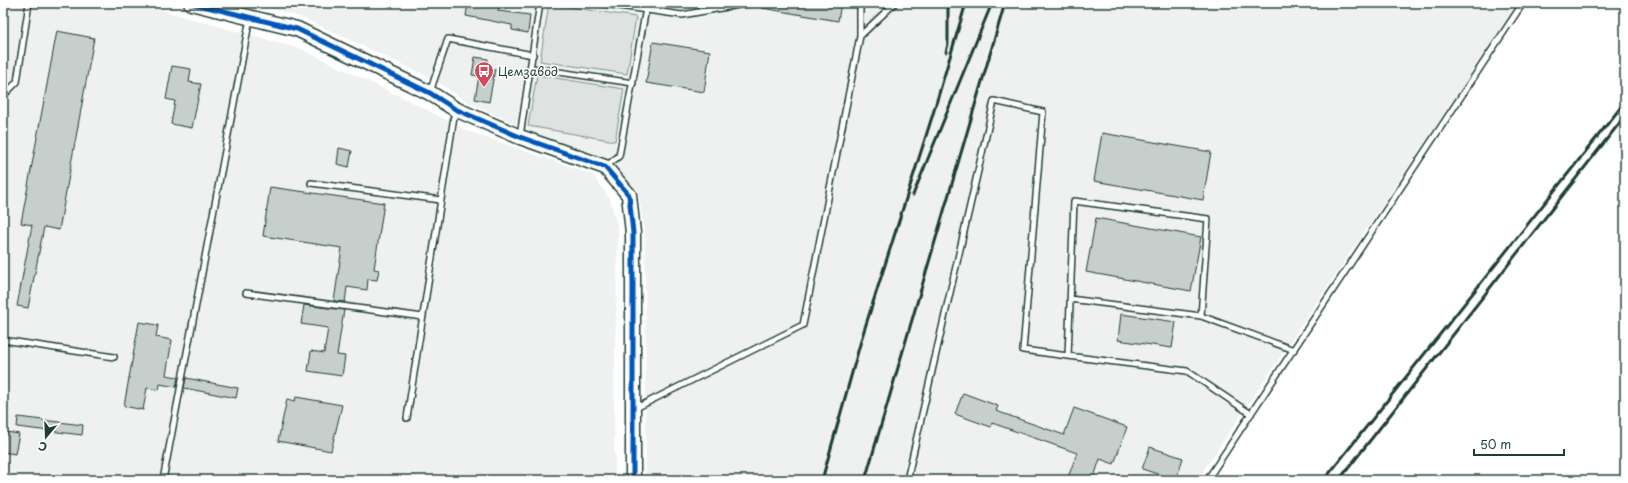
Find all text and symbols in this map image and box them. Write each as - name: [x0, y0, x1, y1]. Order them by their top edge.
- bus stop icon: Цемзавод: [473, 60, 495, 88]
- place label: Цемзавод: [498, 62, 558, 80]
- north arrow: [26, 417, 66, 457]
- scale bar: [1474, 431, 1564, 457]
- text: 50 m: [1480, 435, 1511, 453]
- text: С: [36, 438, 49, 456]

